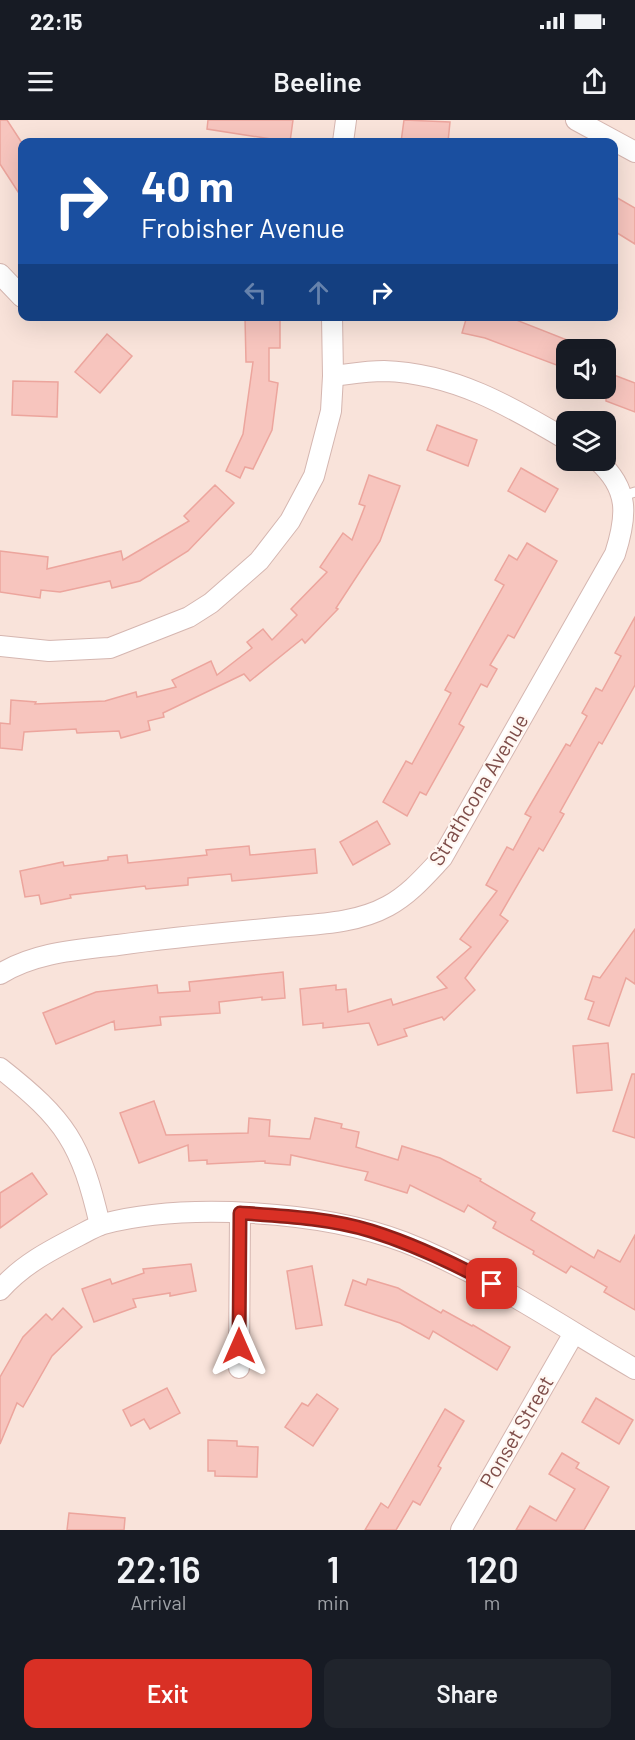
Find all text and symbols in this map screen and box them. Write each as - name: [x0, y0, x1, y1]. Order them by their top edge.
- text: 22:15: [30, 8, 82, 34]
- icon: menu: [24, 65, 57, 98]
- text: Beeline: [273, 65, 362, 97]
- icon: share: [578, 65, 611, 98]
- text: 40 m: [141, 160, 234, 210]
- icon: right: [42, 162, 120, 240]
- text: Frobisher Avenue: [141, 211, 345, 243]
- icon: left: [239, 276, 272, 309]
- icon: ahead: [302, 276, 335, 309]
- icon: right: [365, 276, 398, 309]
- map controls: [556, 339, 616, 471]
- button: sound: [556, 339, 616, 399]
- button: layers: [556, 411, 616, 471]
- street label: Strathcona Avenue: [423, 709, 533, 869]
- pin: [466, 1258, 517, 1309]
- icon: arrive: [475, 1267, 508, 1300]
- position arrow: [207, 1314, 271, 1378]
- street label: Ponset Street: [474, 1371, 558, 1492]
- text: 22:16: [116, 1547, 201, 1590]
- text: 1: [327, 1547, 339, 1590]
- text: 120: [466, 1547, 519, 1590]
- text: Arrival: [130, 1590, 186, 1614]
- text: min: [317, 1590, 349, 1614]
- text: m: [484, 1590, 500, 1614]
- button: Exit: [24, 1659, 312, 1728]
- button: Share: [324, 1659, 611, 1728]

